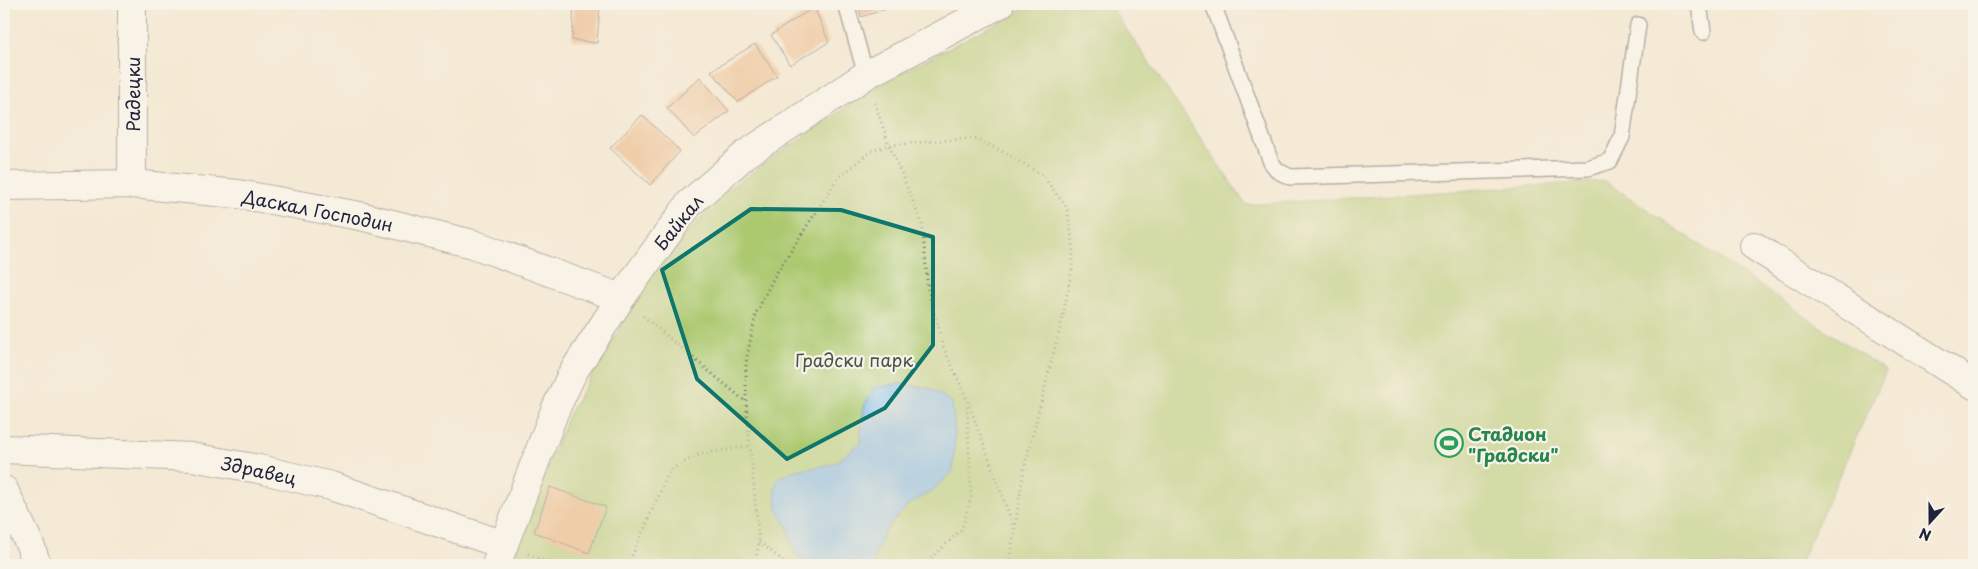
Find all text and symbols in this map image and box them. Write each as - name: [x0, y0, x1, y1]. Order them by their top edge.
- street label: Радецки: [119, 56, 146, 132]
- street label: Даскал Господин: [239, 182, 396, 238]
- street label: Байкал: [647, 188, 709, 256]
- park label: Градски парк: [795, 346, 913, 373]
- place label: Стадион "Градски": [1468, 420, 1559, 468]
- sports icon: Стадион "Градски": [1434, 428, 1464, 458]
- street label: Здравец: [218, 449, 299, 491]
- north arrow: [1906, 496, 1956, 546]
- text: N: [1916, 523, 1934, 546]

